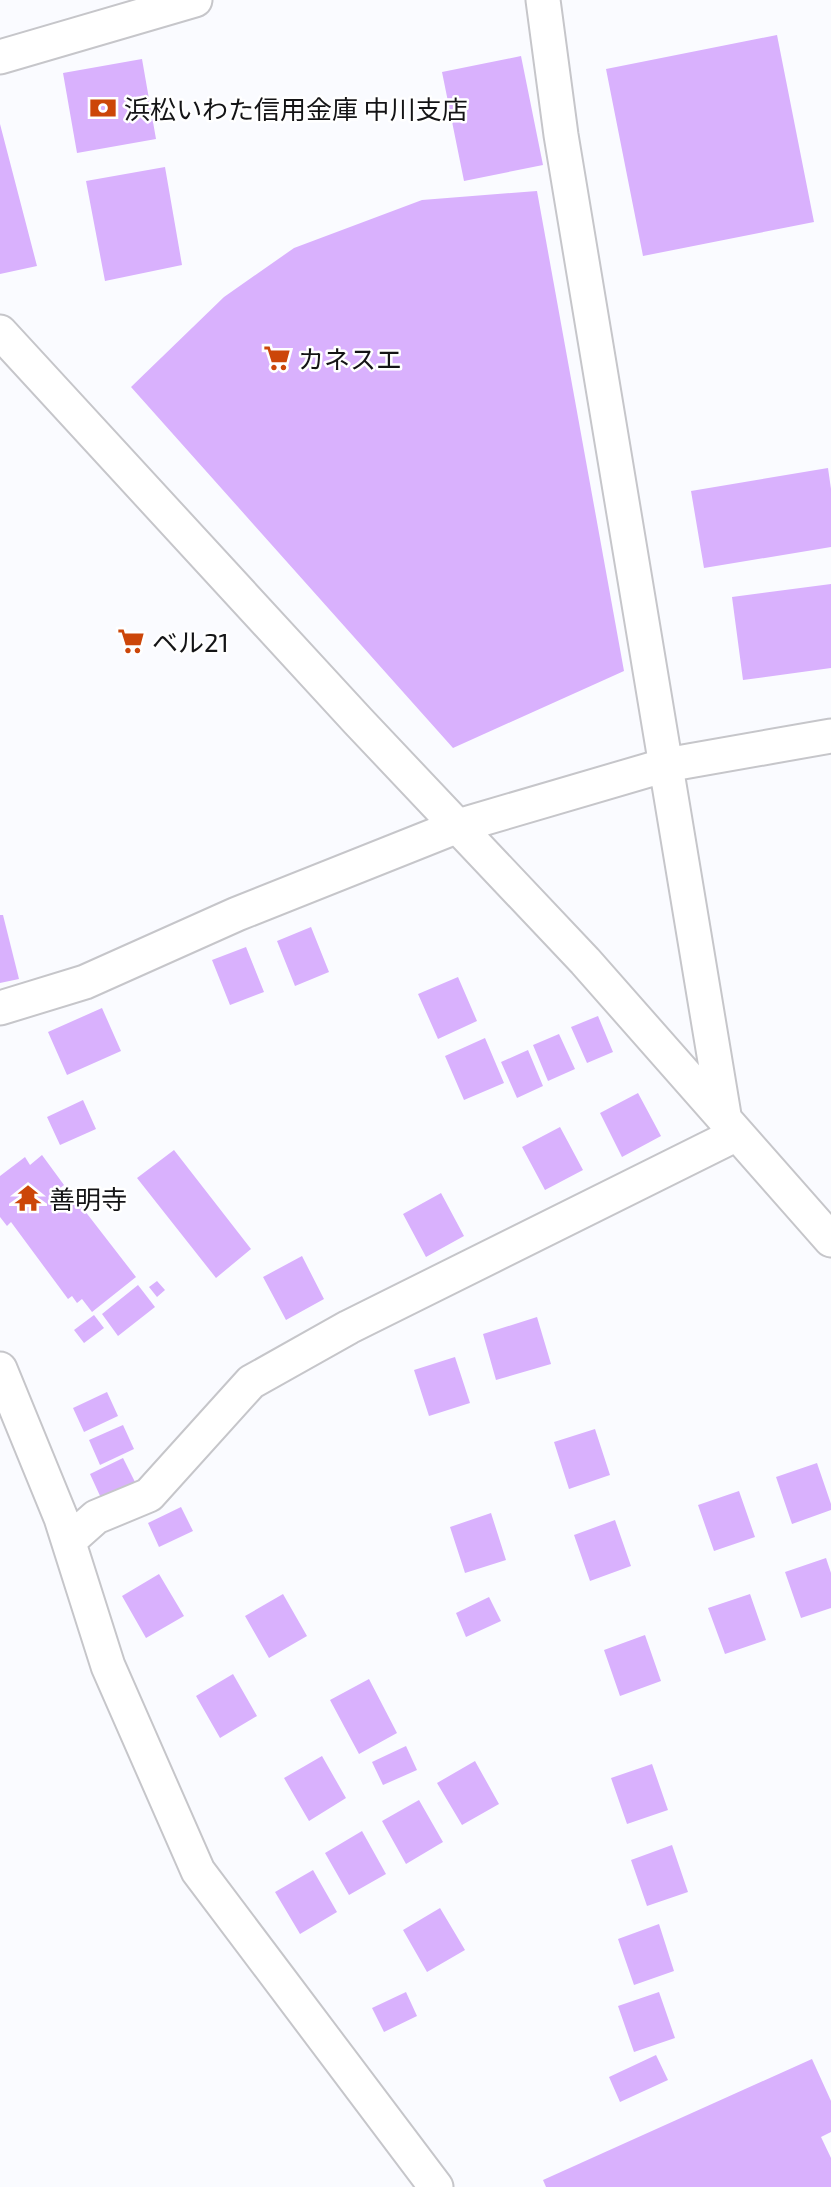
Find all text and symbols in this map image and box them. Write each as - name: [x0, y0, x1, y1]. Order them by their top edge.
- bank icon: 浜松いわた信用金庫 中川支店: [88, 93, 118, 123]
- place label: 浜松いわた信用金庫 中川支店: [124, 93, 468, 124]
- supermarket icon: カネスエ: [262, 343, 292, 373]
- place label: カネスエ: [298, 343, 402, 374]
- supermarket icon: ベル21: [116, 626, 146, 656]
- place label: ベル21: [152, 626, 229, 657]
- temple icon: 善明寺: [13, 1183, 43, 1213]
- place label: 善明寺: [49, 1183, 127, 1214]

